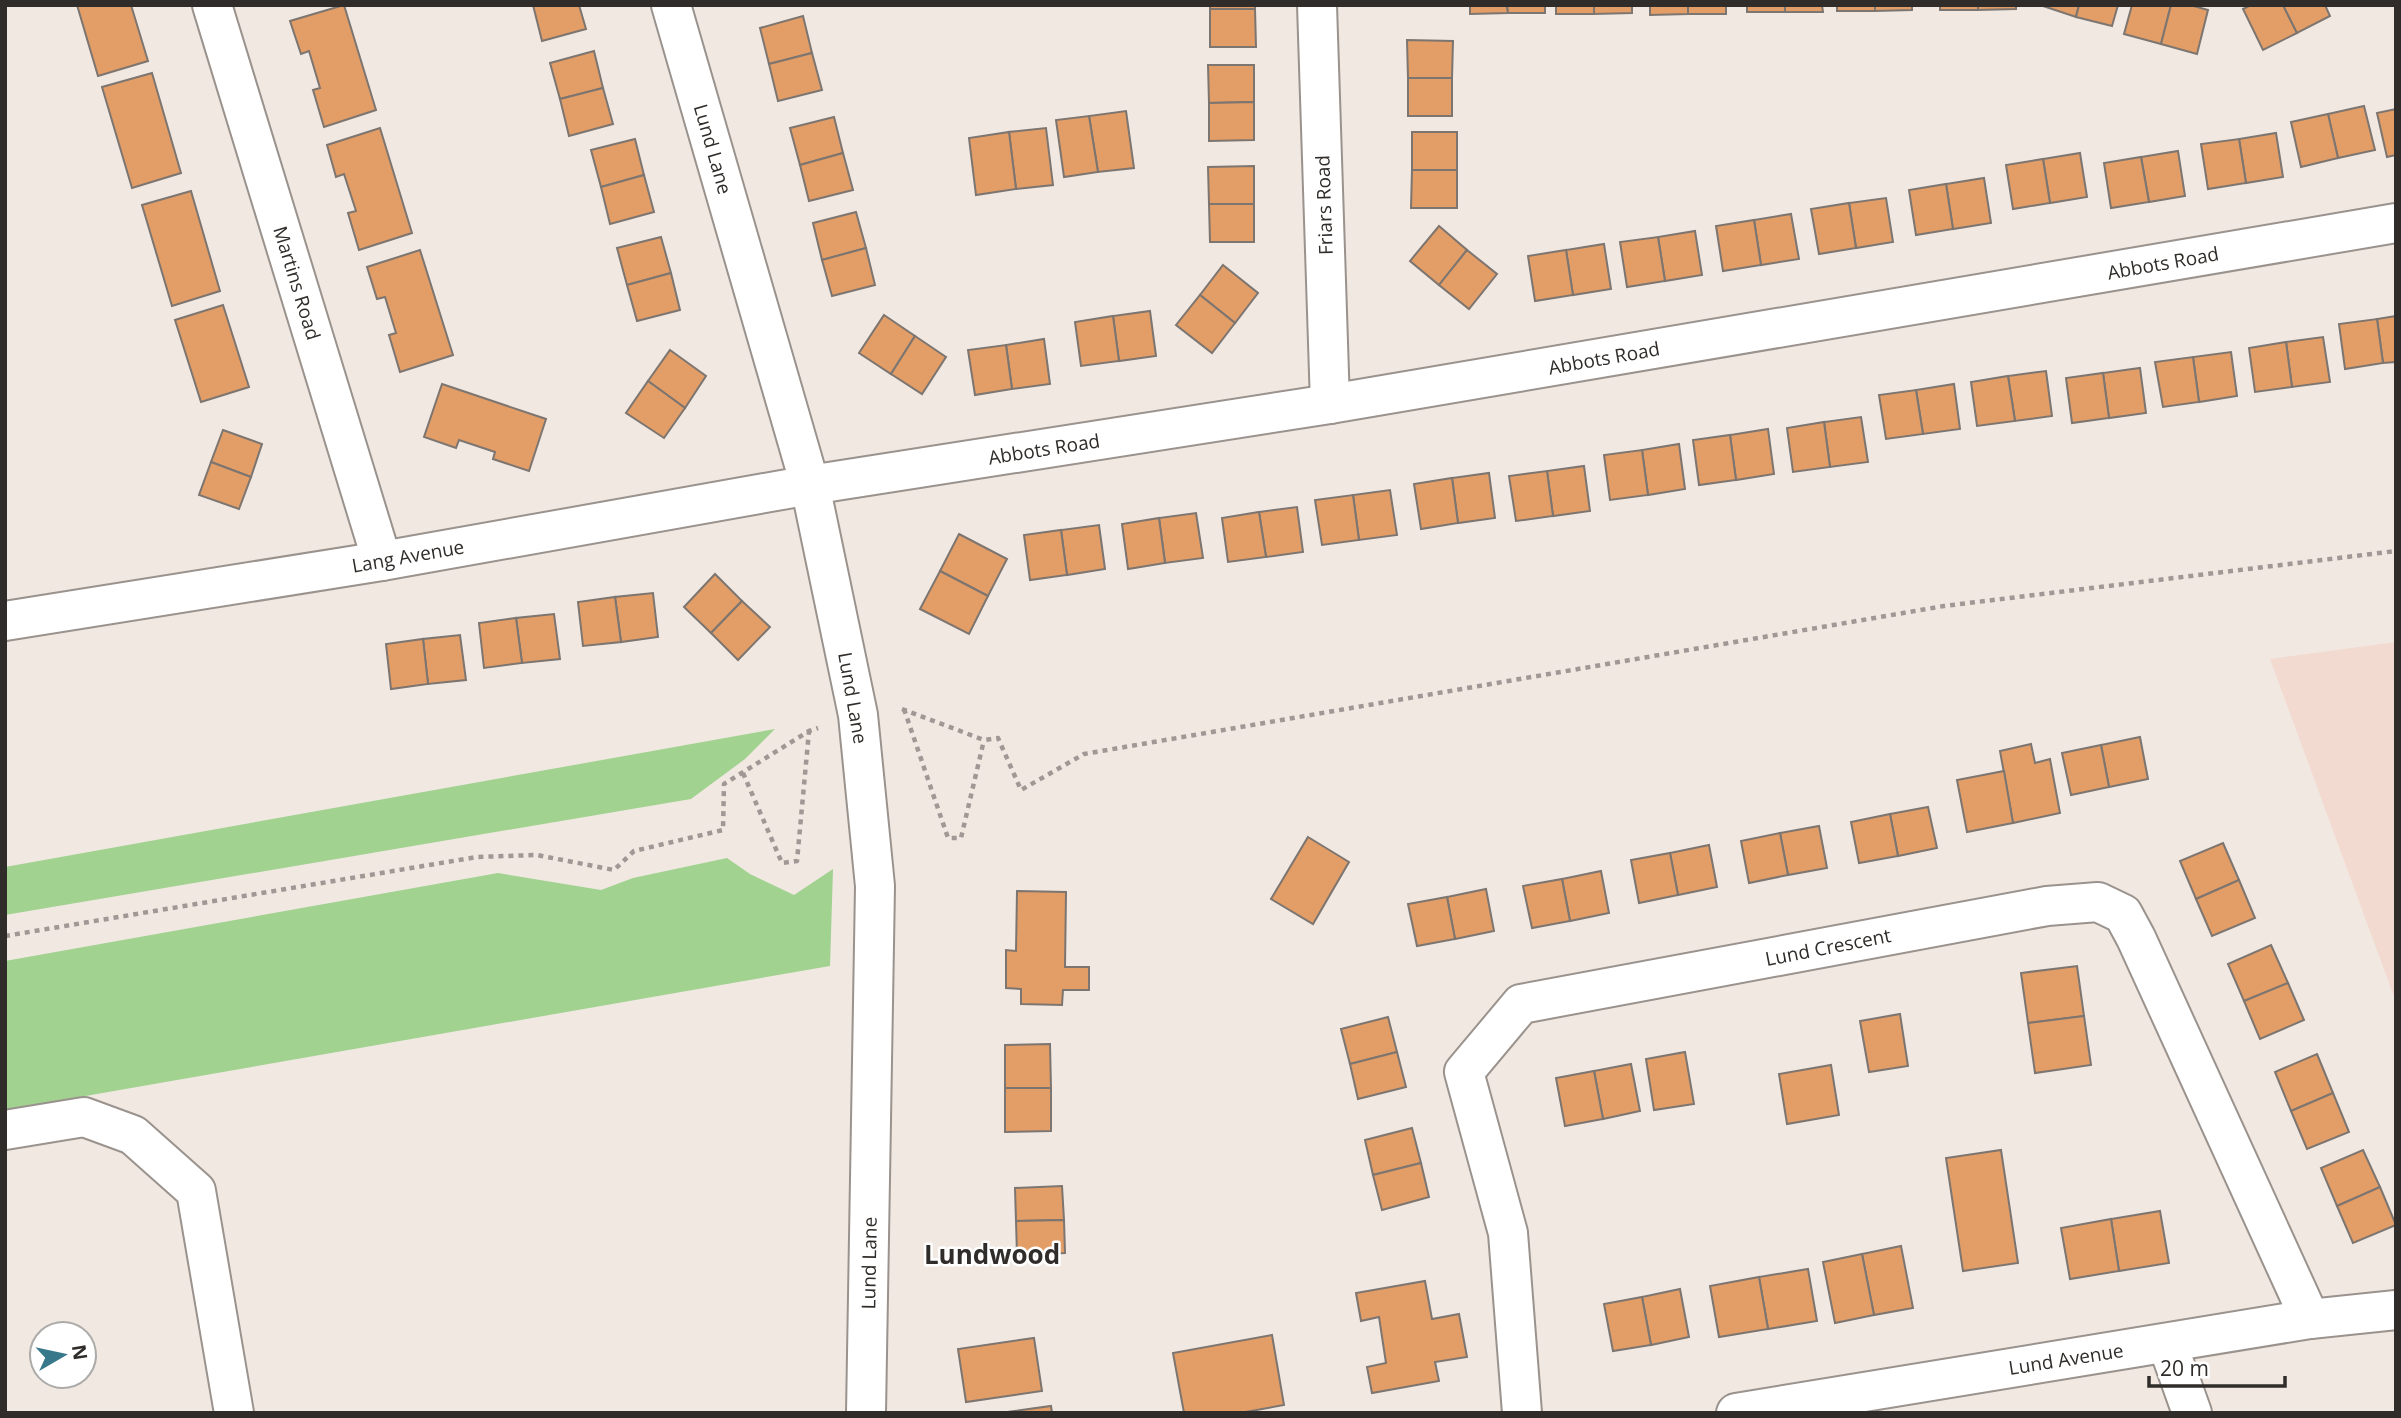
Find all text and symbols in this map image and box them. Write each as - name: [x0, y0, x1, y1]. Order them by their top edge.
- street label: Lund Lane: [688, 101, 738, 197]
- street label: Friars Road: [1309, 155, 1339, 255]
- street label: Martins Road: [267, 223, 327, 343]
- street label: Abbots Road: [2105, 240, 2221, 286]
- street label: Abbots Road: [1546, 335, 1662, 381]
- street label: Abbots Road: [986, 427, 1102, 471]
- street label: Lang Avenue: [350, 533, 466, 579]
- street label: Lund Lane: [832, 650, 874, 746]
- street label: Lund Crescent: [1763, 922, 1893, 972]
- street label: Lund Lane: [855, 1216, 883, 1310]
- district label: Lundwood: [924, 1236, 1060, 1272]
- north arrow: [28, 1320, 98, 1390]
- street label: Lund Avenue: [2007, 1337, 2125, 1381]
- text: N: [66, 1343, 94, 1362]
- scale bar: [2149, 1344, 2286, 1388]
- text: 20 m: [2160, 1354, 2209, 1382]

